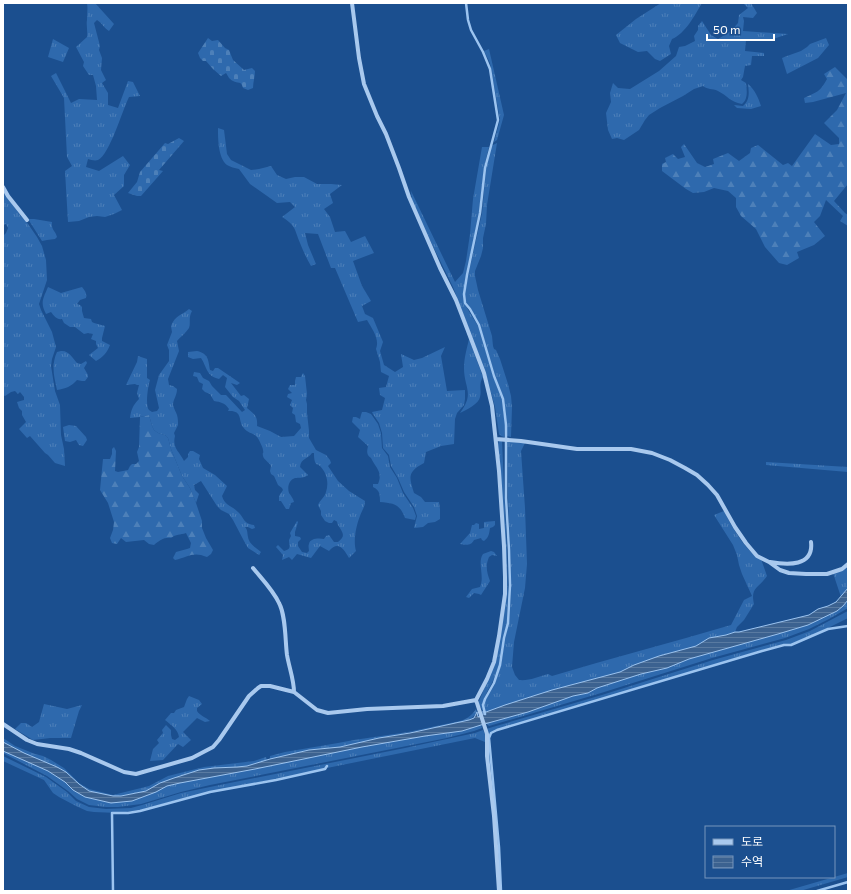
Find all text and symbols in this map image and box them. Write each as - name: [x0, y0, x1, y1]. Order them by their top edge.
- scale bar: [707, 16, 774, 42]
- text: 50 m: [713, 22, 741, 36]
- legend: [705, 826, 835, 878]
- text: 도로: [741, 834, 763, 848]
- text: 수역: [741, 854, 763, 868]

